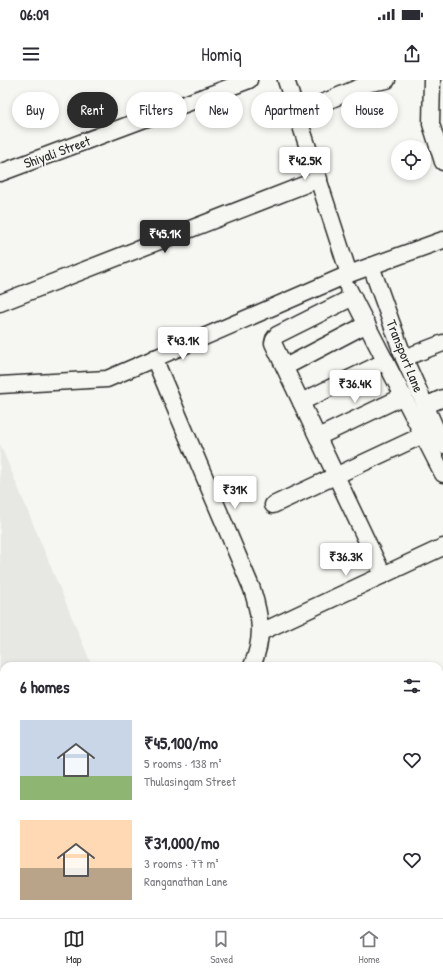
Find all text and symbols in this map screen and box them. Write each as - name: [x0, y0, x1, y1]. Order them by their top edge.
- text: 06:09: [20, 4, 48, 25]
- text: Homiq: [201, 42, 242, 67]
- icon: menu: [20, 43, 42, 65]
- icon: share: [401, 43, 423, 65]
- chip: Buy: [12, 92, 59, 128]
- chip: Rent: [67, 92, 118, 128]
- chip: Filters: [126, 92, 187, 128]
- chip: New: [195, 92, 243, 128]
- chip: Apartment: [251, 92, 333, 128]
- chip: House: [341, 92, 398, 128]
- street label: Shiyali Street: [21, 131, 93, 173]
- map controls: [391, 140, 431, 180]
- button: locate: [391, 140, 431, 180]
- pin: ₹42.5K: [272, 147, 338, 181]
- text: ₹42.5K: [288, 151, 322, 169]
- pin: ₹45.1K: [132, 220, 198, 254]
- text: ₹45.1K: [149, 224, 181, 242]
- street label: Transport Lane: [381, 317, 429, 396]
- pin: ₹43.1K: [150, 327, 216, 361]
- text: ₹43.1K: [167, 331, 199, 349]
- pin: ₹36.4K: [322, 370, 388, 404]
- text: ₹36.4K: [339, 374, 371, 392]
- pin: ₹31K: [211, 476, 259, 510]
- text: ₹31K: [223, 480, 247, 498]
- pin: ₹36.3K: [313, 543, 379, 577]
- text: ₹36.3K: [329, 547, 363, 565]
- text: 6 homes: [20, 675, 70, 698]
- icon: filters: [401, 675, 423, 697]
- text: ₹45,100/mo: [144, 731, 218, 754]
- icon: home: [52, 736, 100, 784]
- icon: heart: [401, 749, 423, 771]
- text: 5 rooms · 138 m²: [144, 754, 221, 772]
- text: Thulasingam Street: [144, 772, 236, 790]
- text: ₹31,000/mo: [144, 831, 219, 854]
- icon: home: [52, 836, 100, 884]
- icon: heart: [401, 849, 423, 871]
- text: 3 rooms · 77 m²: [144, 854, 218, 872]
- text: Ranganathan Lane: [144, 872, 228, 890]
- tab: Map: [63, 928, 85, 966]
- tab: Saved: [210, 928, 233, 966]
- tab: Home: [358, 928, 380, 966]

